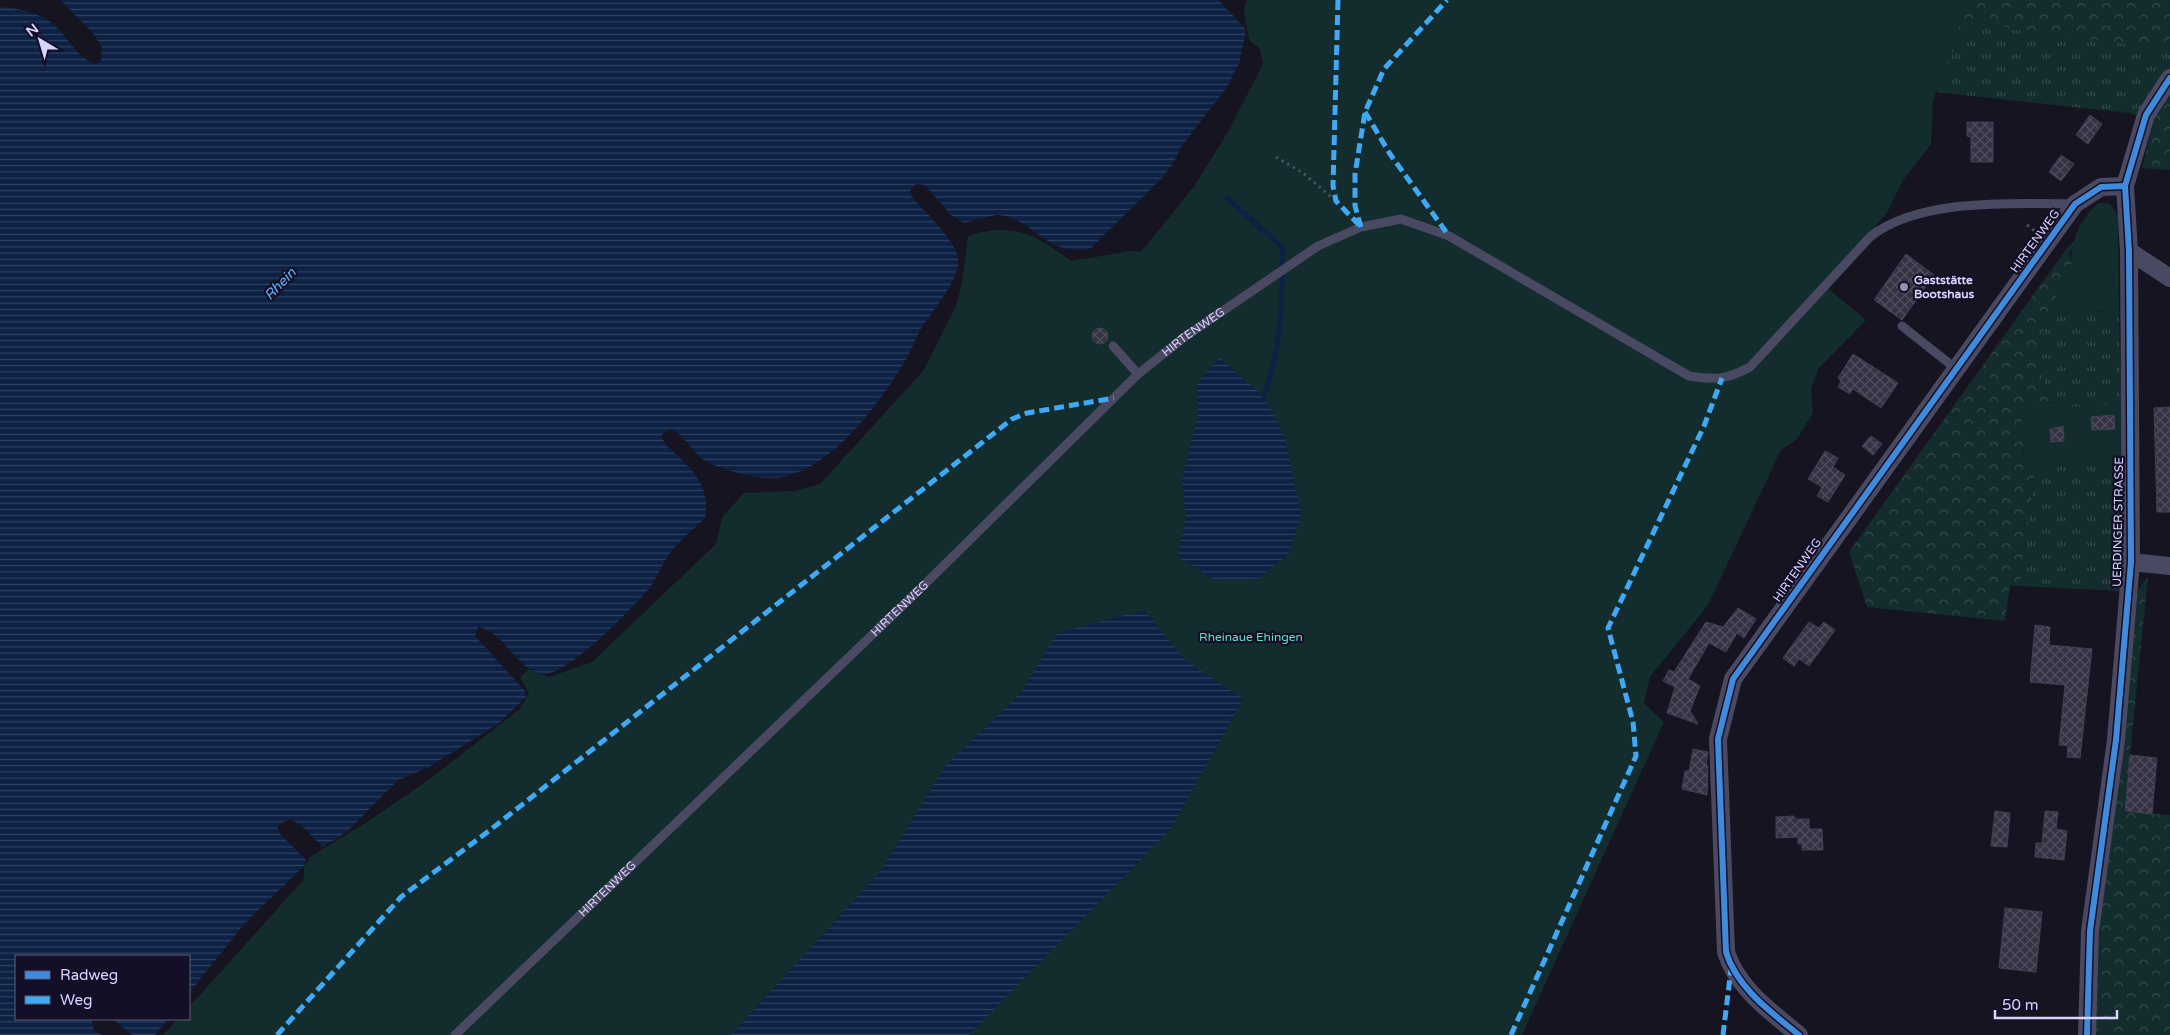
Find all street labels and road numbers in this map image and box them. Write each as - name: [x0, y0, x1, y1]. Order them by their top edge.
- street label: HIRTENWEG: [2007, 207, 2063, 275]
- street label: HIRTENWEG: [1159, 305, 1228, 359]
- street label: UERDINGER STRASSE: [2110, 457, 2126, 587]
- street label: HIRTENWEG: [1770, 536, 1824, 604]
- street label: HIRTENWEG: [868, 578, 931, 639]
- street label: HIRTENWEG: [576, 858, 639, 920]

